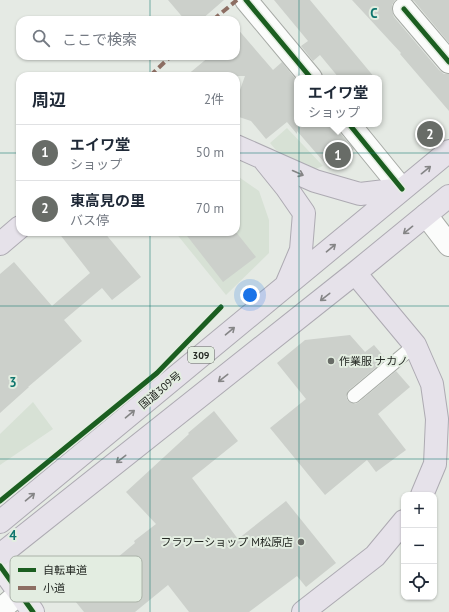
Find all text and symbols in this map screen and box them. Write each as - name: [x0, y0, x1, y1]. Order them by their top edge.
- text: C: [370, 5, 378, 22]
- search box: [16, 16, 240, 60]
- icon: search: [30, 27, 52, 49]
- text: ここで検索: [62, 30, 137, 49]
- popup: [294, 75, 382, 127]
- text: エイワ堂: [308, 83, 368, 102]
- text: 周辺: [32, 89, 66, 111]
- text: 2件: [204, 91, 224, 108]
- text: ショップ: [308, 104, 360, 121]
- pin: 2: [417, 119, 443, 149]
- text: エイワ堂: [70, 135, 130, 154]
- pin: 1: [325, 140, 351, 170]
- text: 1: [41, 144, 49, 161]
- text: 50 m: [196, 144, 224, 161]
- text: ショップ: [70, 156, 122, 173]
- one-way arrow: [420, 166, 431, 174]
- one-way arrow: [291, 170, 303, 177]
- text: 東高見の里: [70, 191, 145, 210]
- text: 2: [41, 200, 49, 217]
- text: 70 m: [196, 200, 224, 217]
- text: バス停: [70, 212, 109, 229]
- one-way arrow: [402, 225, 413, 234]
- one-way arrow: [325, 244, 336, 253]
- your location: [240, 285, 260, 305]
- one-way arrow: [319, 293, 330, 301]
- one-way arrow: [225, 327, 236, 336]
- road number: 309: [188, 347, 214, 363]
- place label: 作業服 ナカノ: [339, 354, 408, 368]
- marker: 作業服 ナカノ: [326, 356, 336, 366]
- street label: 国道309号: [136, 368, 184, 412]
- one-way arrow: [217, 373, 228, 382]
- text: 3: [9, 374, 17, 391]
- one-way arrow: [125, 409, 136, 418]
- one-way arrow: [116, 454, 127, 463]
- one-way arrow: [25, 492, 35, 501]
- map controls: [401, 492, 437, 600]
- button: +: [401, 492, 437, 528]
- text: 4: [9, 527, 17, 544]
- button: −: [401, 528, 437, 564]
- place label: フラワーショップ M松原店: [161, 535, 293, 549]
- marker: フラワーショップ M松原店: [296, 537, 306, 547]
- legend: [10, 556, 142, 602]
- text: 自転車道: [43, 563, 87, 577]
- button: locate: [401, 564, 437, 600]
- text: 小道: [43, 581, 65, 595]

